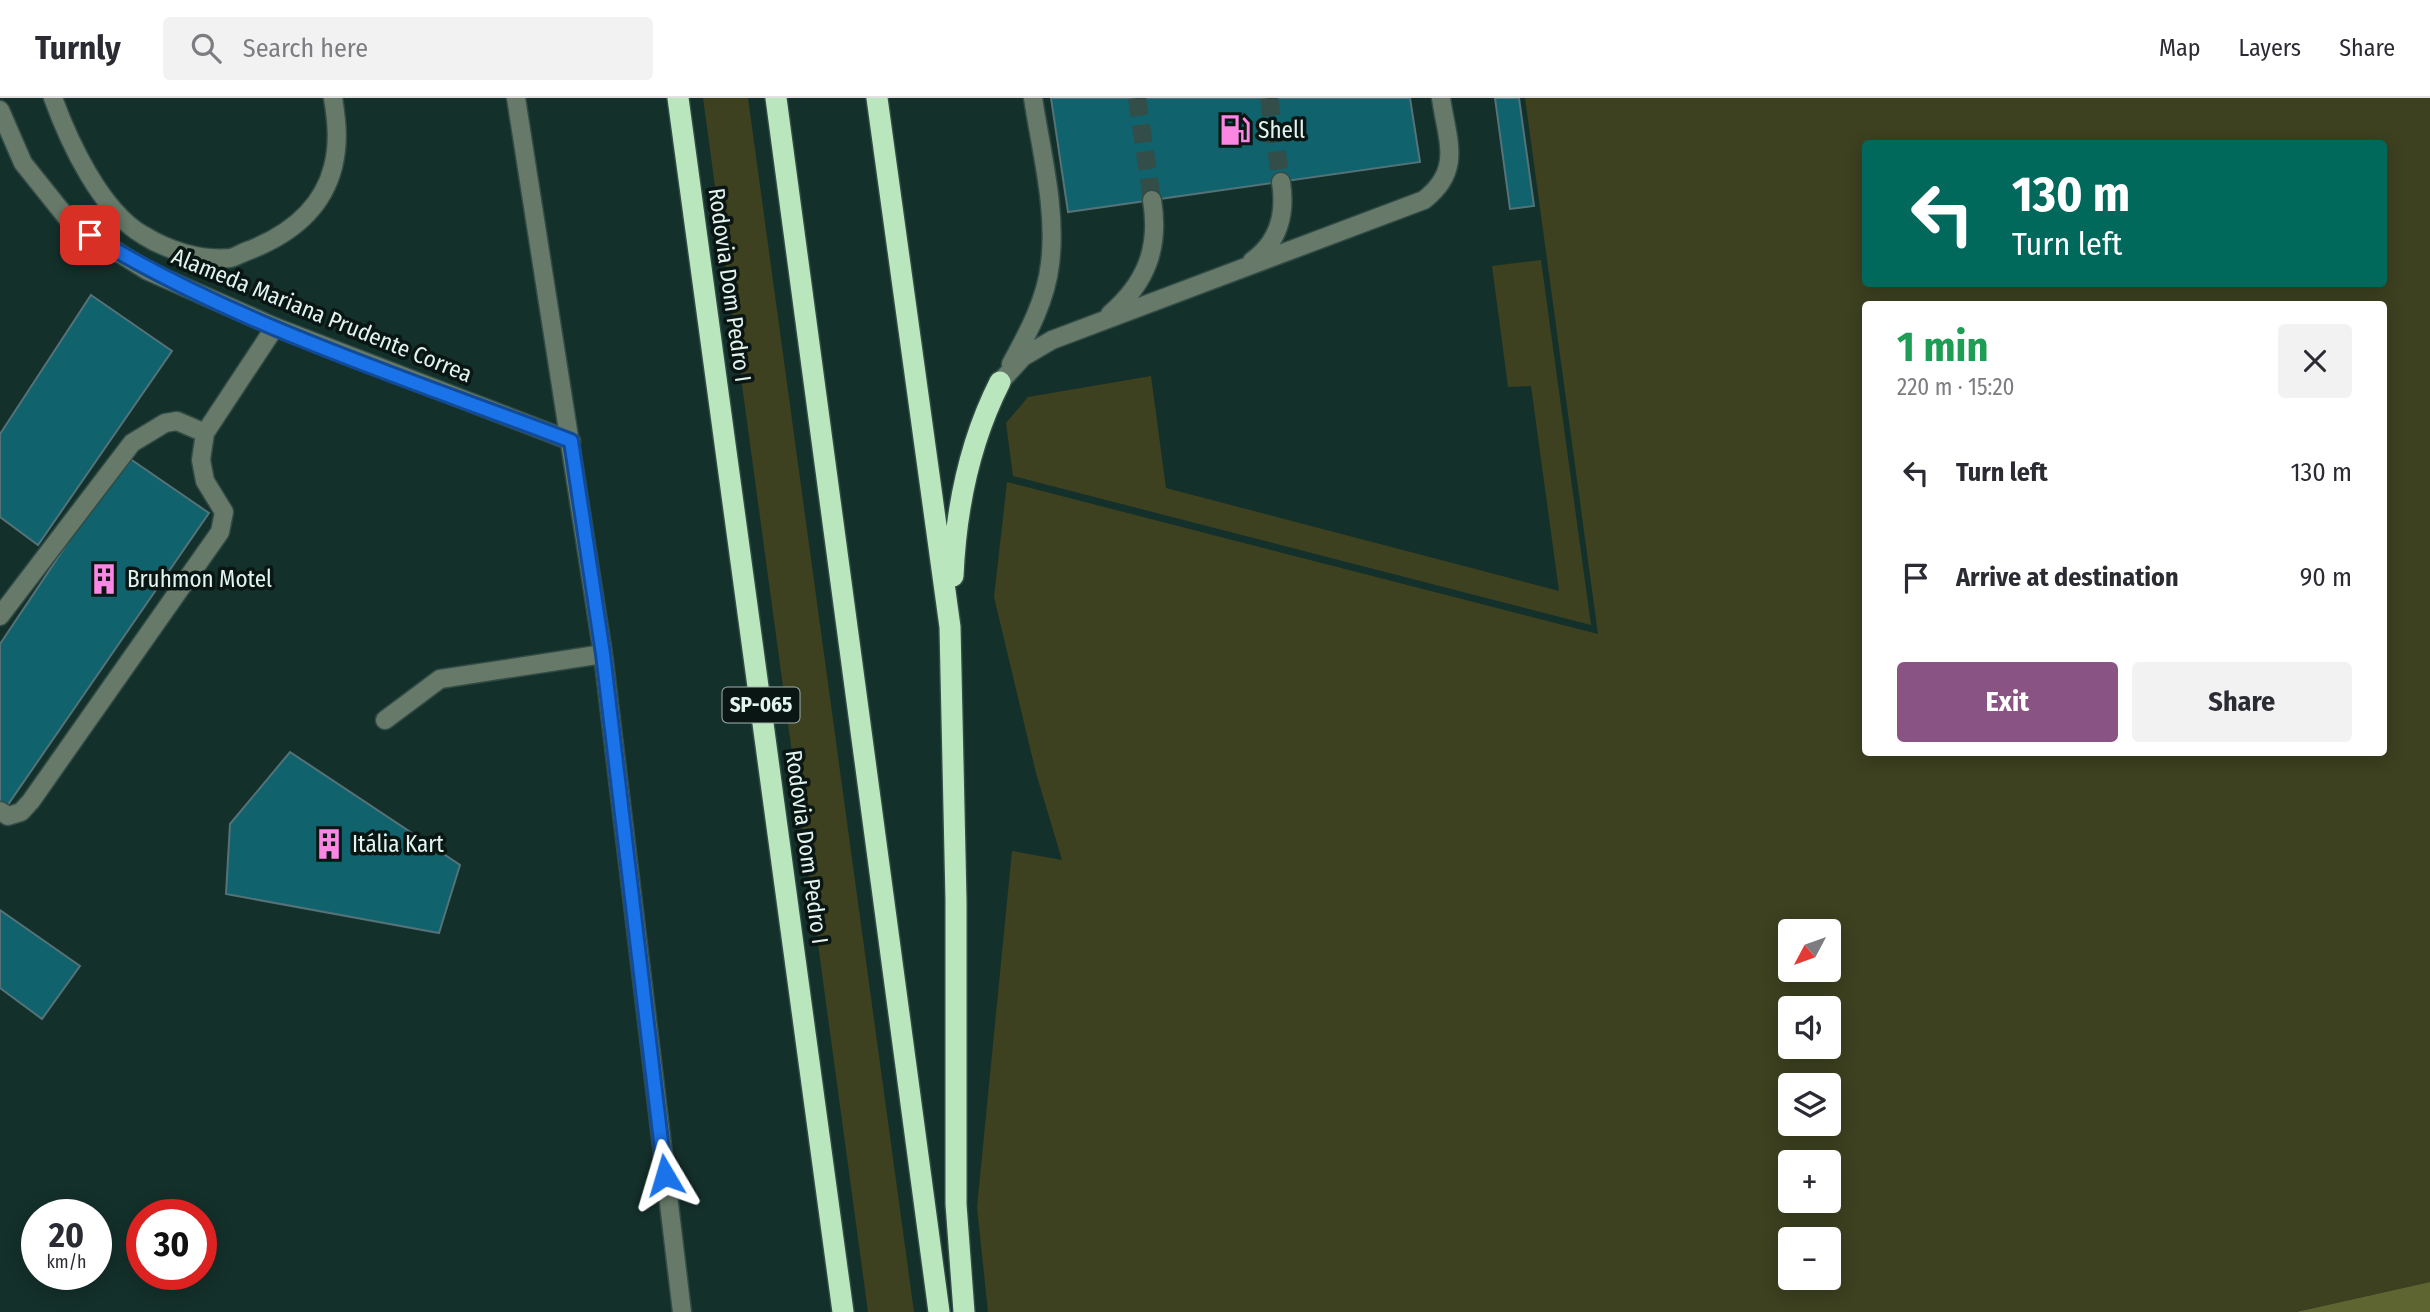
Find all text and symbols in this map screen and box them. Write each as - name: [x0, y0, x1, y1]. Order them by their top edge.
- search box: [163, 17, 653, 80]
- text: Turnly: [35, 28, 121, 68]
- icon: search: [187, 29, 225, 67]
- text: Search here: [243, 33, 368, 64]
- text: Map: [2159, 34, 2201, 62]
- text: Layers: [2239, 34, 2301, 62]
- text: Share: [2339, 34, 2395, 62]
- fuel station icon: Shell: [1218, 113, 1252, 147]
- place label: Shell: [1258, 116, 1305, 144]
- text: 130 m: [2012, 165, 2130, 224]
- icon: left: [1897, 168, 1988, 259]
- street label: Rodovia Dom Pedro I: [703, 186, 757, 384]
- pin: [60, 205, 120, 265]
- icon: arrive: [71, 216, 109, 254]
- text: Turn left: [2012, 225, 2122, 263]
- street label: Alameda Mariana Prudente Correa: [168, 242, 476, 388]
- text: 1 min: [1897, 322, 1988, 372]
- button: close: [2278, 324, 2352, 398]
- text: 220 m · 15:20: [1897, 373, 2015, 401]
- icon: left: [1897, 454, 1935, 492]
- text: Turn left: [1956, 457, 2048, 488]
- text: 130 m: [2290, 457, 2352, 488]
- icon: arrive: [1897, 559, 1935, 597]
- building icon: Bruhmon Motel: [87, 562, 121, 596]
- text: Arrive at destination: [1956, 562, 2179, 593]
- text: 90 m: [2300, 562, 2352, 593]
- place label: Bruhmon Motel: [127, 565, 272, 593]
- button: Exit: [1897, 662, 2118, 742]
- button: Share: [2132, 662, 2352, 742]
- road number: SP-065: [722, 688, 800, 722]
- street label: Rodovia Dom Pedro I: [780, 748, 834, 946]
- building icon: Itália Kart: [312, 827, 346, 861]
- place label: Itália Kart: [352, 830, 444, 858]
- north arrow: [1778, 919, 1841, 982]
- map controls: [1778, 919, 1841, 1290]
- button: sound: [1778, 996, 1841, 1059]
- button: layers: [1778, 1073, 1841, 1136]
- position arrow: [628, 1138, 702, 1212]
- button: +: [1778, 1150, 1841, 1213]
- speed limit sign: 30: [126, 1199, 217, 1290]
- text: 20: [49, 1214, 84, 1256]
- button: −: [1778, 1227, 1841, 1290]
- text: km/h: [46, 1251, 87, 1273]

